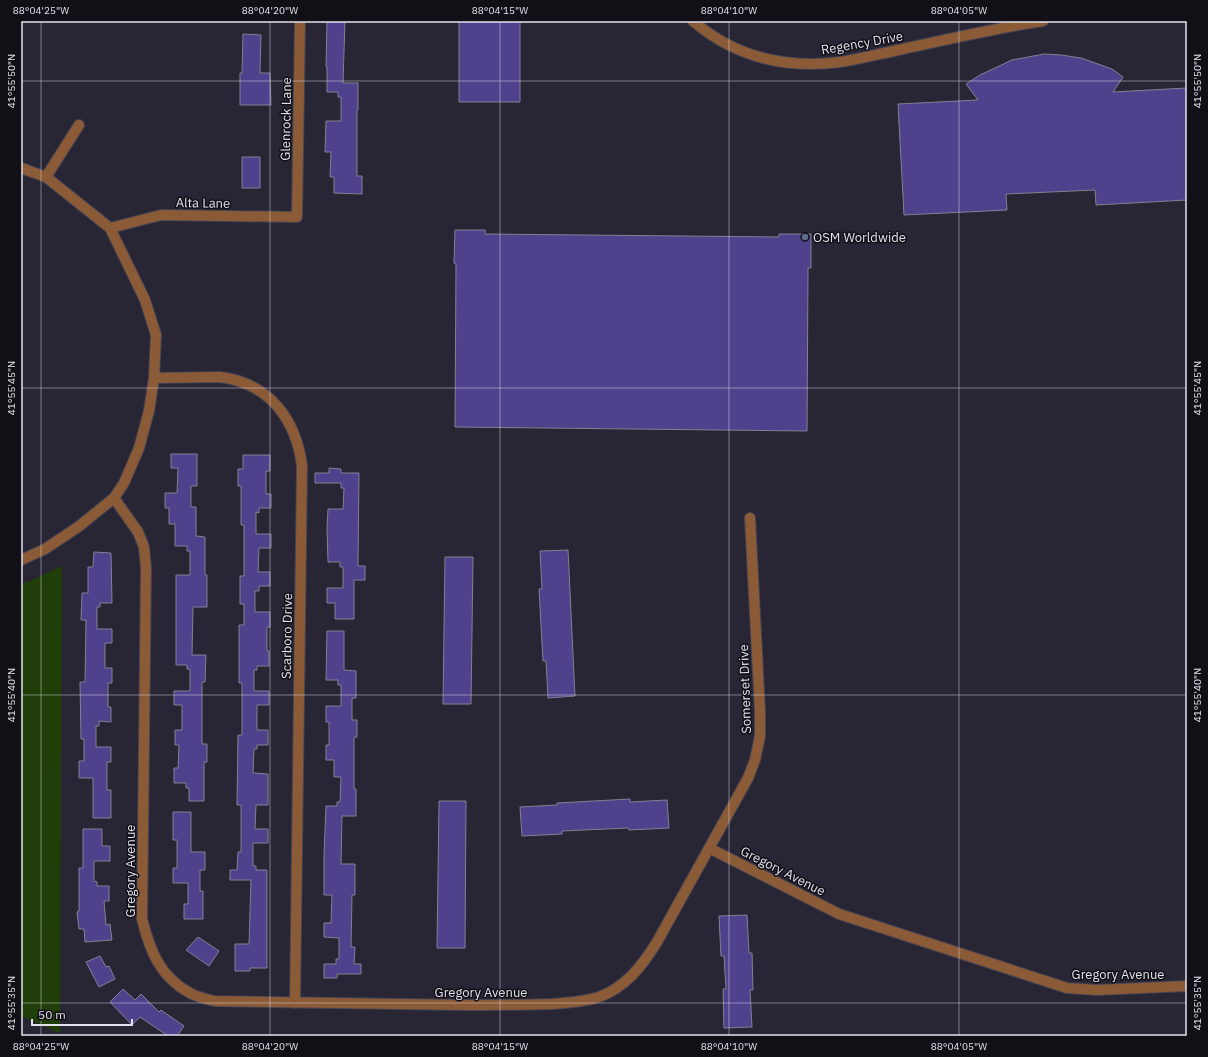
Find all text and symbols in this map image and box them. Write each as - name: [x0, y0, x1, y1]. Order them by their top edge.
- text: 88°04'25"W: [13, 4, 69, 17]
- text: 88°04'20"W: [242, 4, 298, 17]
- text: 88°04'15"W: [472, 4, 528, 17]
- text: 88°04'10"W: [701, 4, 757, 17]
- text: 88°04'05"W: [931, 4, 987, 17]
- street label: Regency Drive: [820, 27, 904, 59]
- text: 41°55'50"N: [5, 54, 18, 108]
- text: 41°55'50"N: [1191, 54, 1204, 108]
- street label: Glenrock Lane: [277, 77, 295, 161]
- street label: Alta Lane: [176, 194, 230, 212]
- place label: OSM Worldwide: [813, 229, 906, 246]
- marker: OSM Worldwide: [800, 232, 810, 242]
- text: 41°55'45"N: [5, 361, 18, 415]
- text: 41°55'45"N: [1191, 361, 1204, 415]
- street label: Scarboro Drive: [278, 593, 296, 679]
- street label: Somerset Drive: [735, 644, 755, 734]
- text: 41°55'40"N: [5, 668, 18, 722]
- text: 41°55'40"N: [1191, 668, 1204, 722]
- street label: Gregory Avenue: [122, 825, 139, 917]
- street label: Gregory Avenue: [738, 842, 828, 900]
- street label: Gregory Avenue: [1072, 966, 1164, 983]
- text: 41°55'35"N: [5, 976, 18, 1030]
- text: 41°55'35"N: [1191, 976, 1204, 1030]
- street label: Gregory Avenue: [435, 984, 527, 1001]
- scale bar: [32, 1001, 132, 1027]
- text: 50 m: [38, 1007, 66, 1022]
- text: 88°04'25"W: [13, 1040, 69, 1053]
- text: 88°04'20"W: [242, 1040, 298, 1053]
- text: 88°04'15"W: [472, 1040, 528, 1053]
- text: 88°04'10"W: [701, 1040, 757, 1053]
- text: 88°04'05"W: [931, 1040, 987, 1053]

